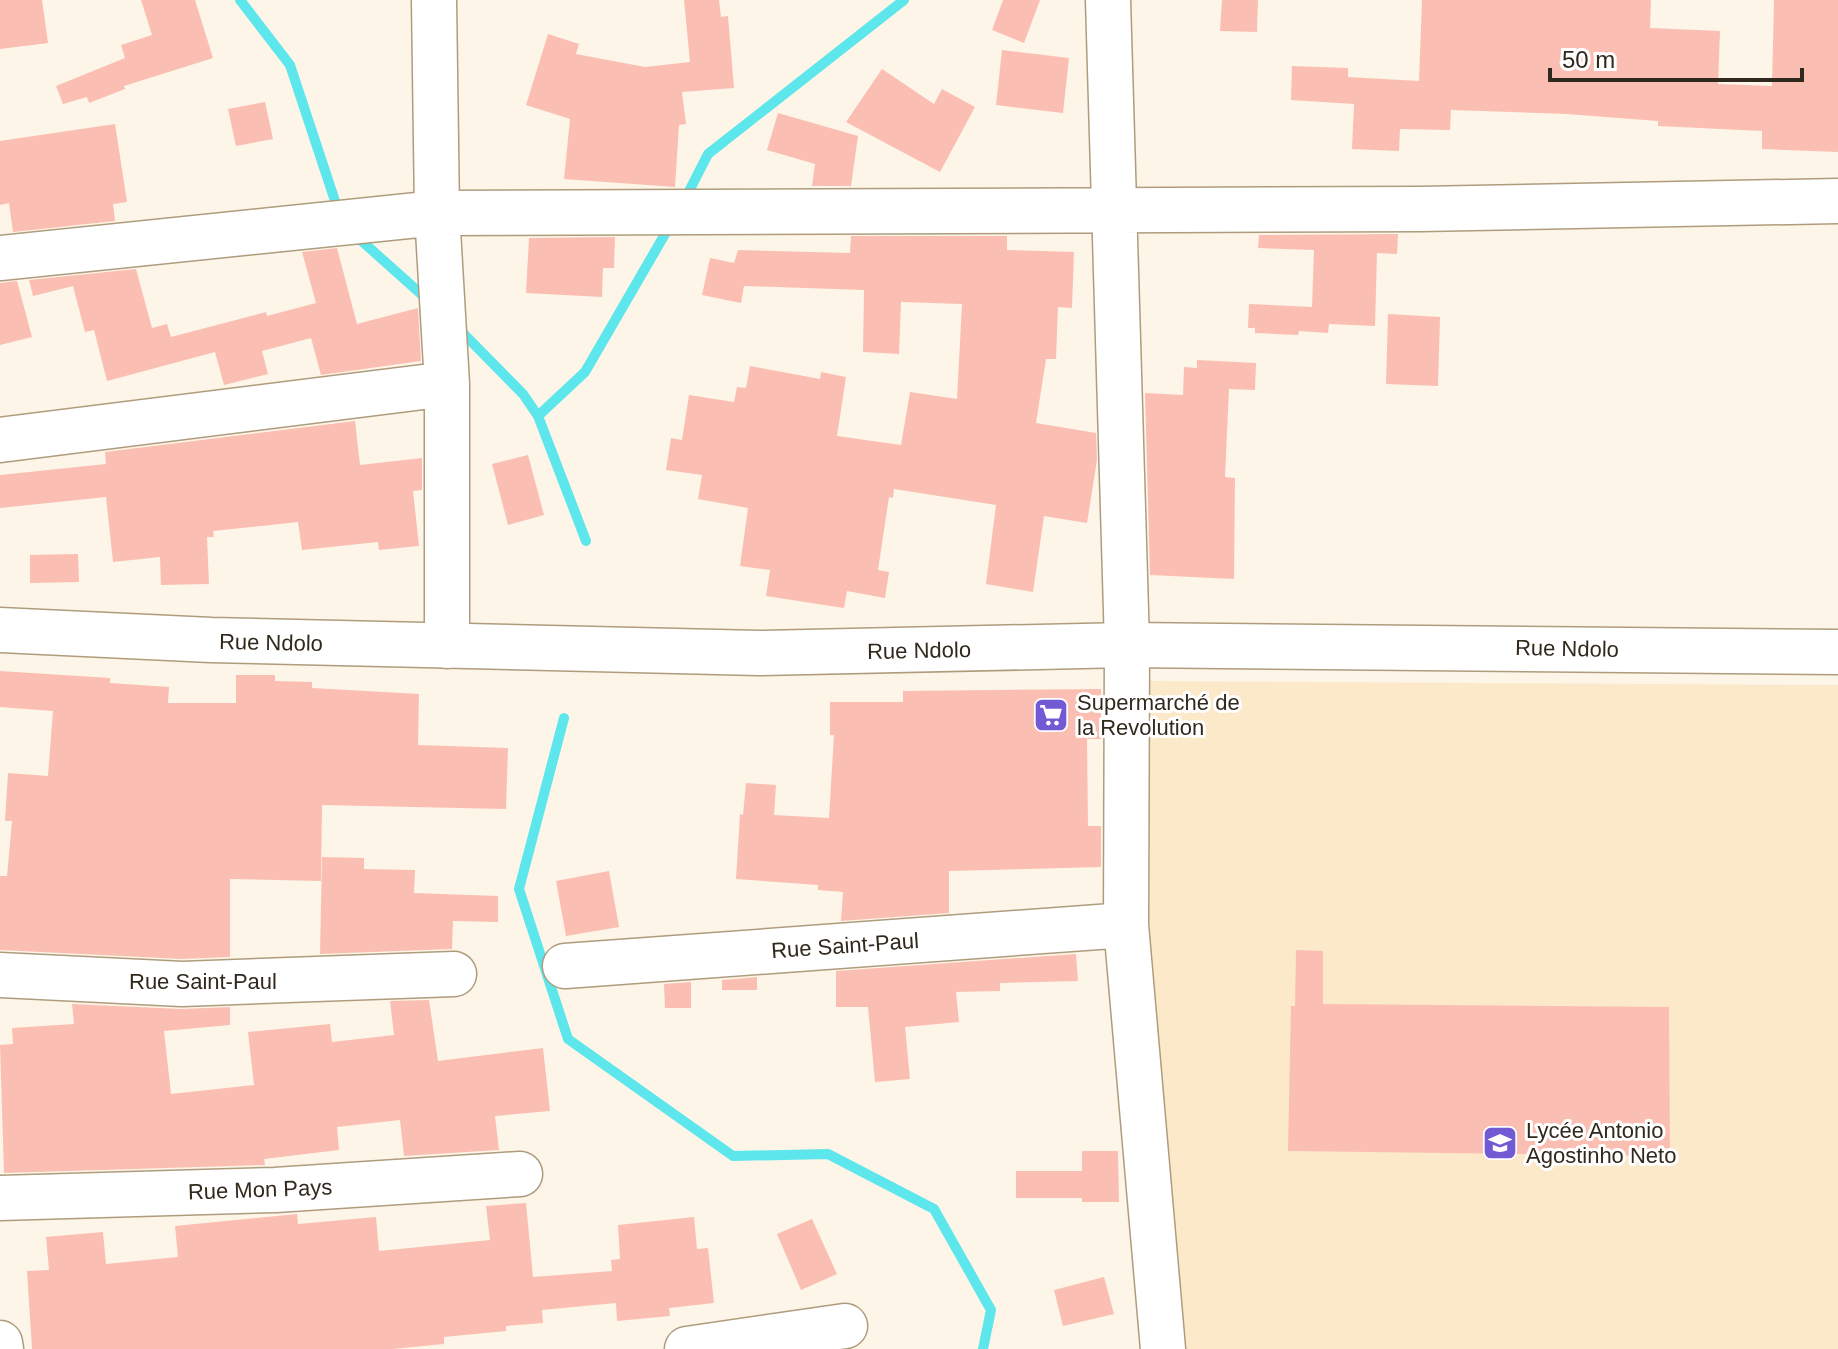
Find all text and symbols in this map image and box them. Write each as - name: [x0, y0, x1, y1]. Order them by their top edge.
- scale bar: [1550, 32, 1802, 82]
- text: 50 m: [1562, 46, 1615, 73]
- street label: Rue Ndolo: [219, 629, 323, 656]
- street label: Rue Ndolo: [1515, 635, 1619, 662]
- street label: Rue Ndolo: [867, 637, 971, 664]
- place label: Supermarché de la Revolution: [1077, 690, 1240, 740]
- supermarket icon: Supermarché de la Revolution: [1032, 696, 1070, 734]
- street label: Rue Saint-Paul: [770, 928, 920, 963]
- street label: Rue Saint-Paul: [129, 969, 277, 994]
- place label: Lycée Antonio Agostinho Neto: [1526, 1118, 1676, 1168]
- school or university icon: Lycée Antonio Agostinho Neto: [1481, 1124, 1519, 1162]
- street label: Rue Mon Pays: [187, 1174, 333, 1205]

